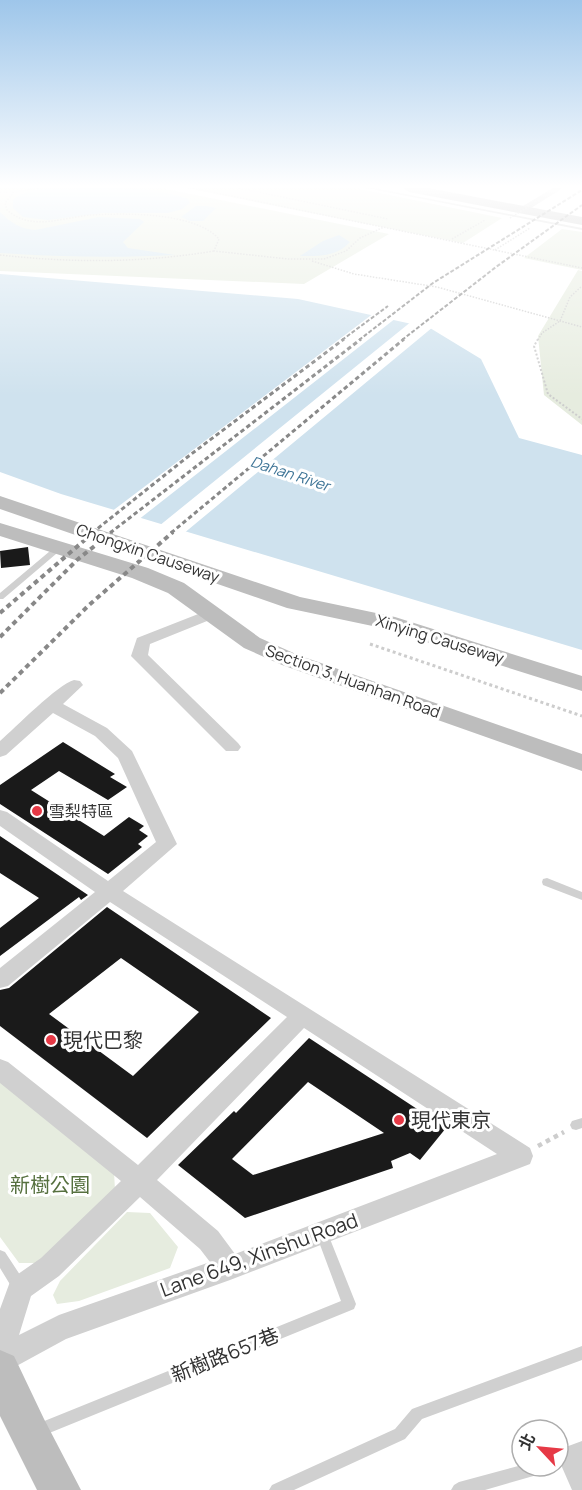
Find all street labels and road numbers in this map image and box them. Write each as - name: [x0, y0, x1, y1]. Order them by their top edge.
- street label: Chongxin Causeway: [73, 518, 223, 588]
- street label: Xinying Causeway: [373, 609, 507, 669]
- street label: Section 3, Huanhan Road: [263, 639, 443, 723]
- street label: Lane 649, Xinshu Road: [156, 1206, 361, 1303]
- street label: 新樹路657巷: [167, 1321, 283, 1388]

